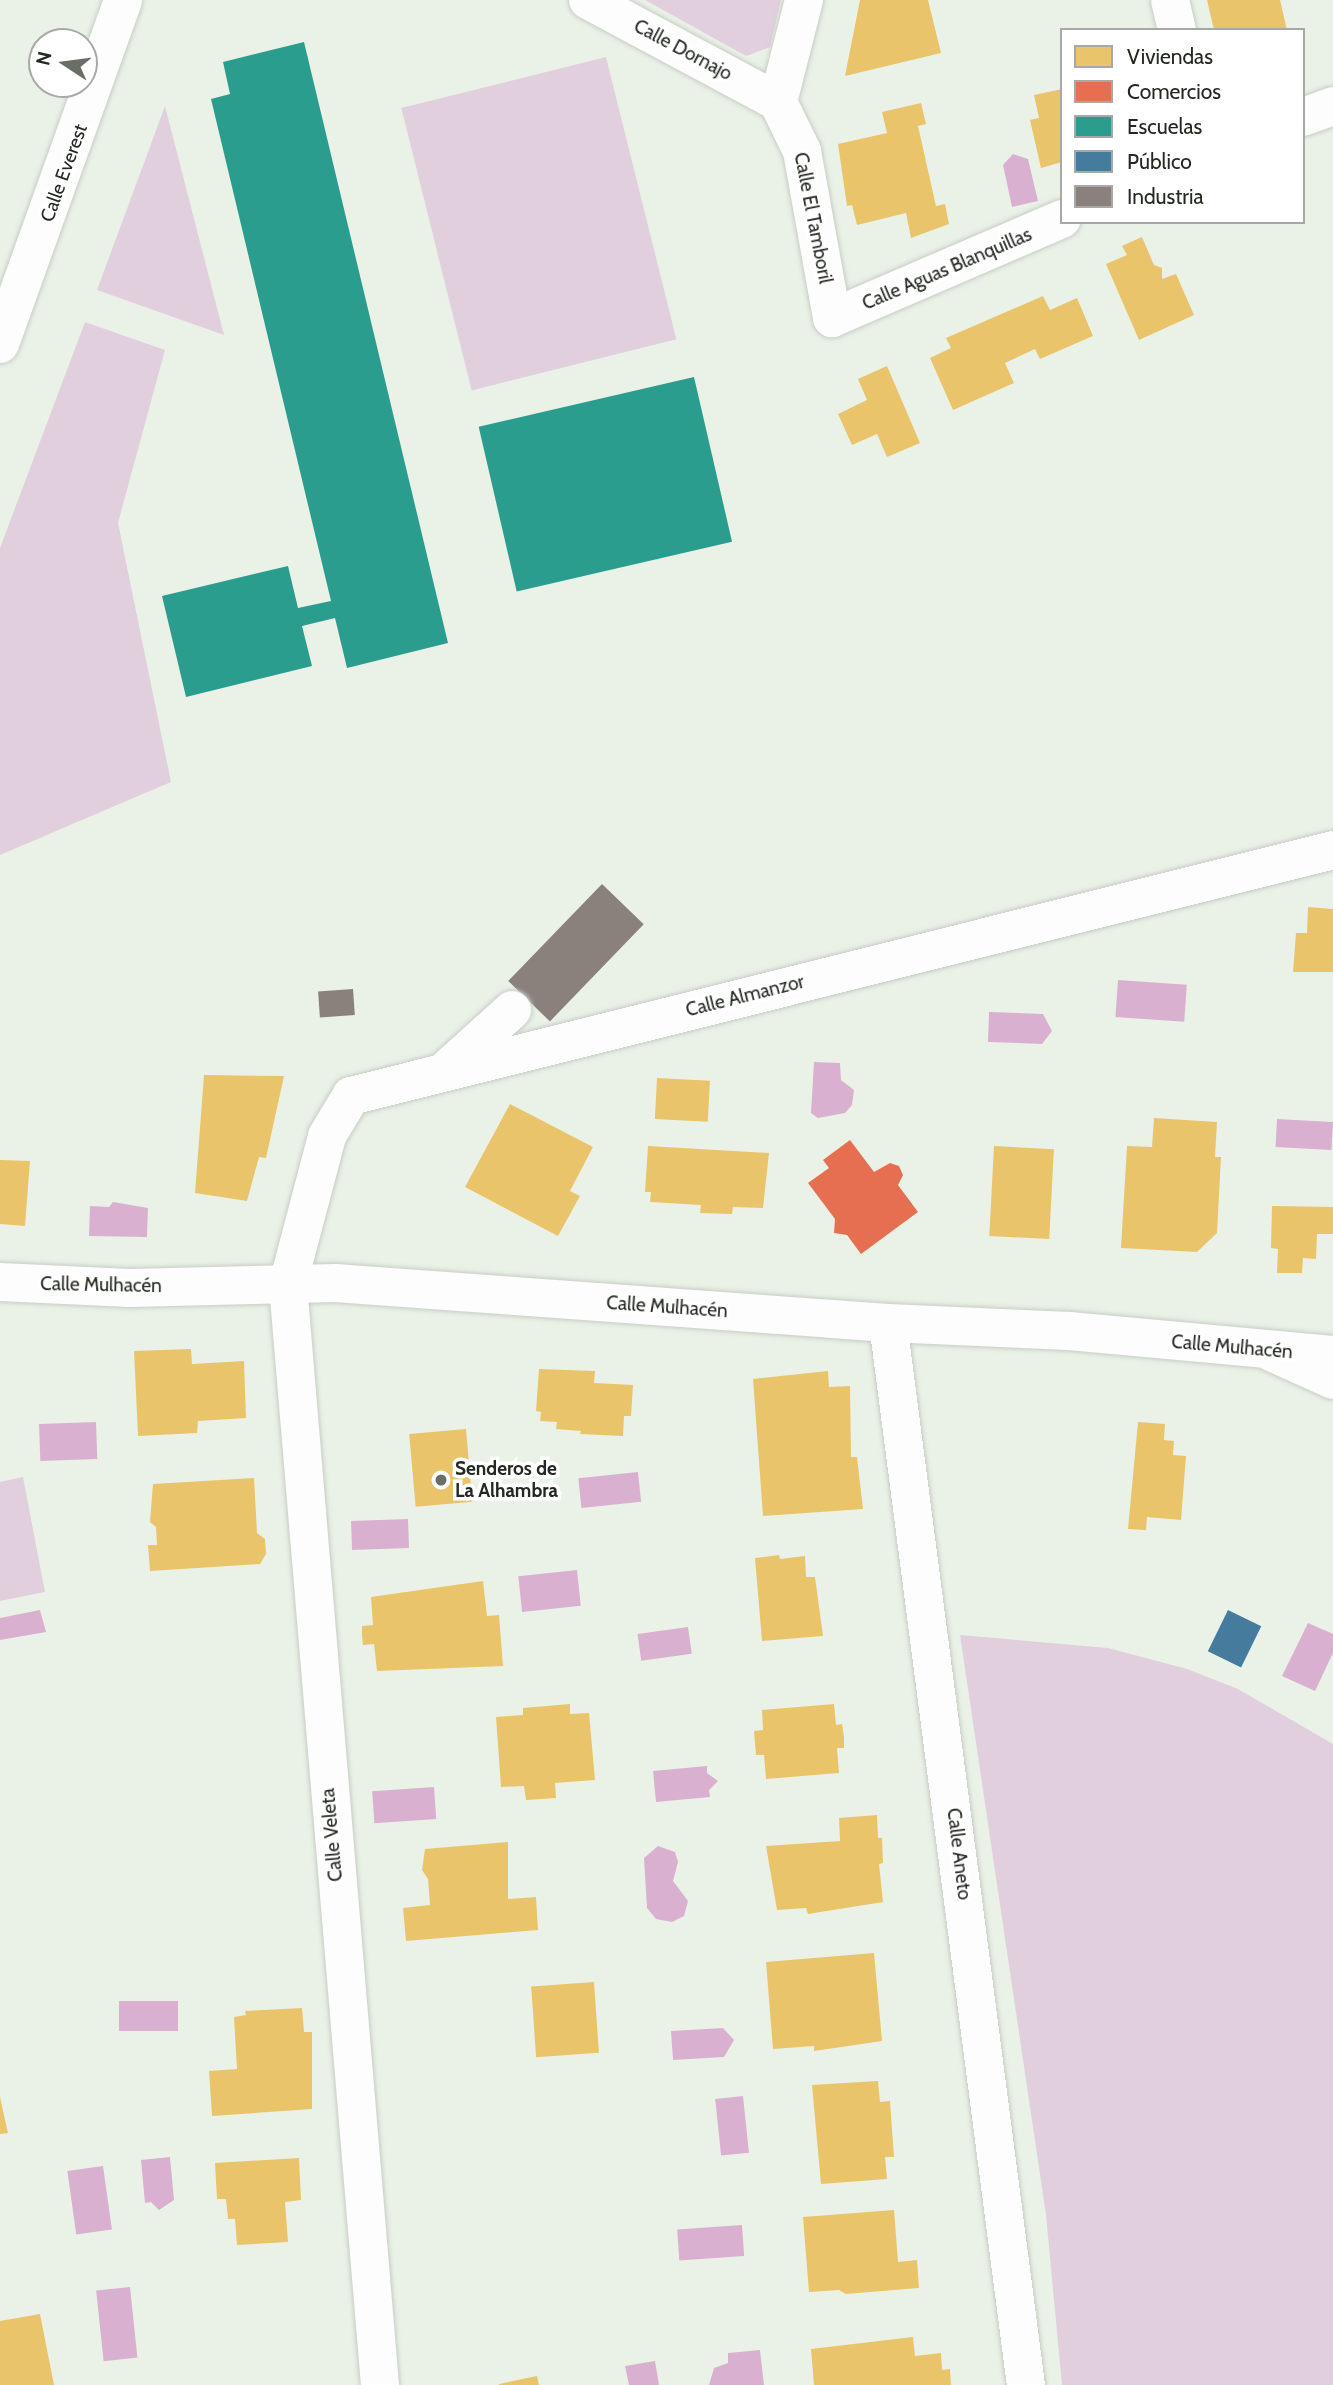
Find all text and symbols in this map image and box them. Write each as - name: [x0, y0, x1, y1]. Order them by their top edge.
- street label: Calle Dornajo: [630, 15, 736, 85]
- north arrow: [28, 28, 98, 98]
- legend: [1060, 28, 1305, 224]
- text: Viviendas: [1127, 44, 1213, 69]
- text: N: [31, 49, 57, 68]
- text: Comercios: [1127, 79, 1221, 104]
- text: Escuelas: [1127, 114, 1202, 139]
- street label: Calle Everest: [36, 121, 92, 225]
- text: Público: [1127, 149, 1192, 174]
- street label: Calle El Tamboril: [789, 150, 837, 286]
- text: Industria: [1127, 184, 1204, 209]
- street label: Calle Aguas Blanquillas: [859, 223, 1035, 315]
- street label: Calle Almanzor: [683, 970, 807, 1022]
- street label: Calle Mulhacén: [40, 1273, 162, 1297]
- street label: Calle Mulhacén: [606, 1291, 728, 1323]
- street label: Calle Mulhacén: [1170, 1330, 1294, 1364]
- place label: Senderos de La Alhambra: [455, 1458, 558, 1502]
- marker: Senderos de La Alhambra: [433, 1472, 449, 1488]
- street label: Calle Veleta: [317, 1787, 347, 1883]
- street label: Calle Aneto: [942, 1807, 976, 1901]

